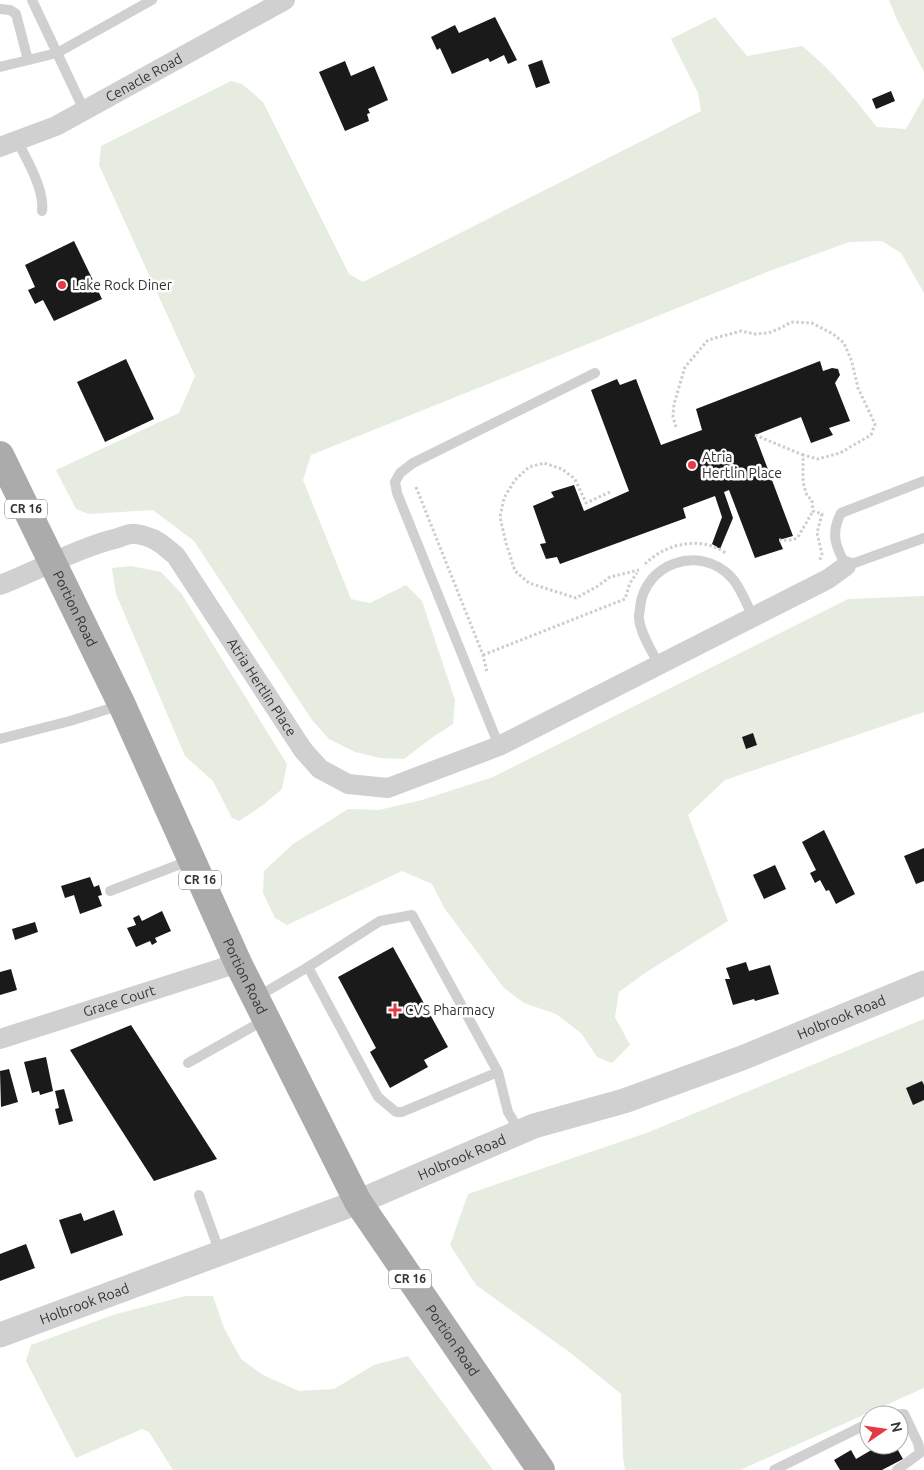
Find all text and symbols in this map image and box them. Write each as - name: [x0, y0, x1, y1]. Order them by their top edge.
- street label: Cenacle Road: [103, 50, 185, 105]
- place label: Lake Rock Diner: [72, 277, 173, 293]
- marker: Lake Rock Diner: [56, 279, 68, 291]
- place label: Atria Hertlin Place: [702, 449, 782, 481]
- marker: Atria Hertlin Place: [686, 459, 698, 471]
- road number: CR 16: [5, 499, 47, 518]
- street label: Portion Road: [50, 568, 100, 649]
- street label: Atria Hertlin Place: [224, 635, 300, 739]
- road number: CR 16: [179, 870, 221, 890]
- street label: Portion Road: [220, 936, 270, 1017]
- street label: Grace Court: [81, 982, 158, 1020]
- street label: Holbrook Road: [795, 992, 888, 1042]
- place label: CVS Pharmacy: [405, 1002, 495, 1018]
- marker: CVS Pharmacy: [389, 1004, 401, 1016]
- street label: Holbrook Road: [415, 1131, 508, 1183]
- road number: CR 16: [389, 1270, 431, 1288]
- street label: Holbrook Road: [37, 1280, 131, 1328]
- street label: Portion Road: [423, 1302, 482, 1379]
- north arrow: [859, 1405, 909, 1455]
- text: N: [888, 1420, 906, 1434]

